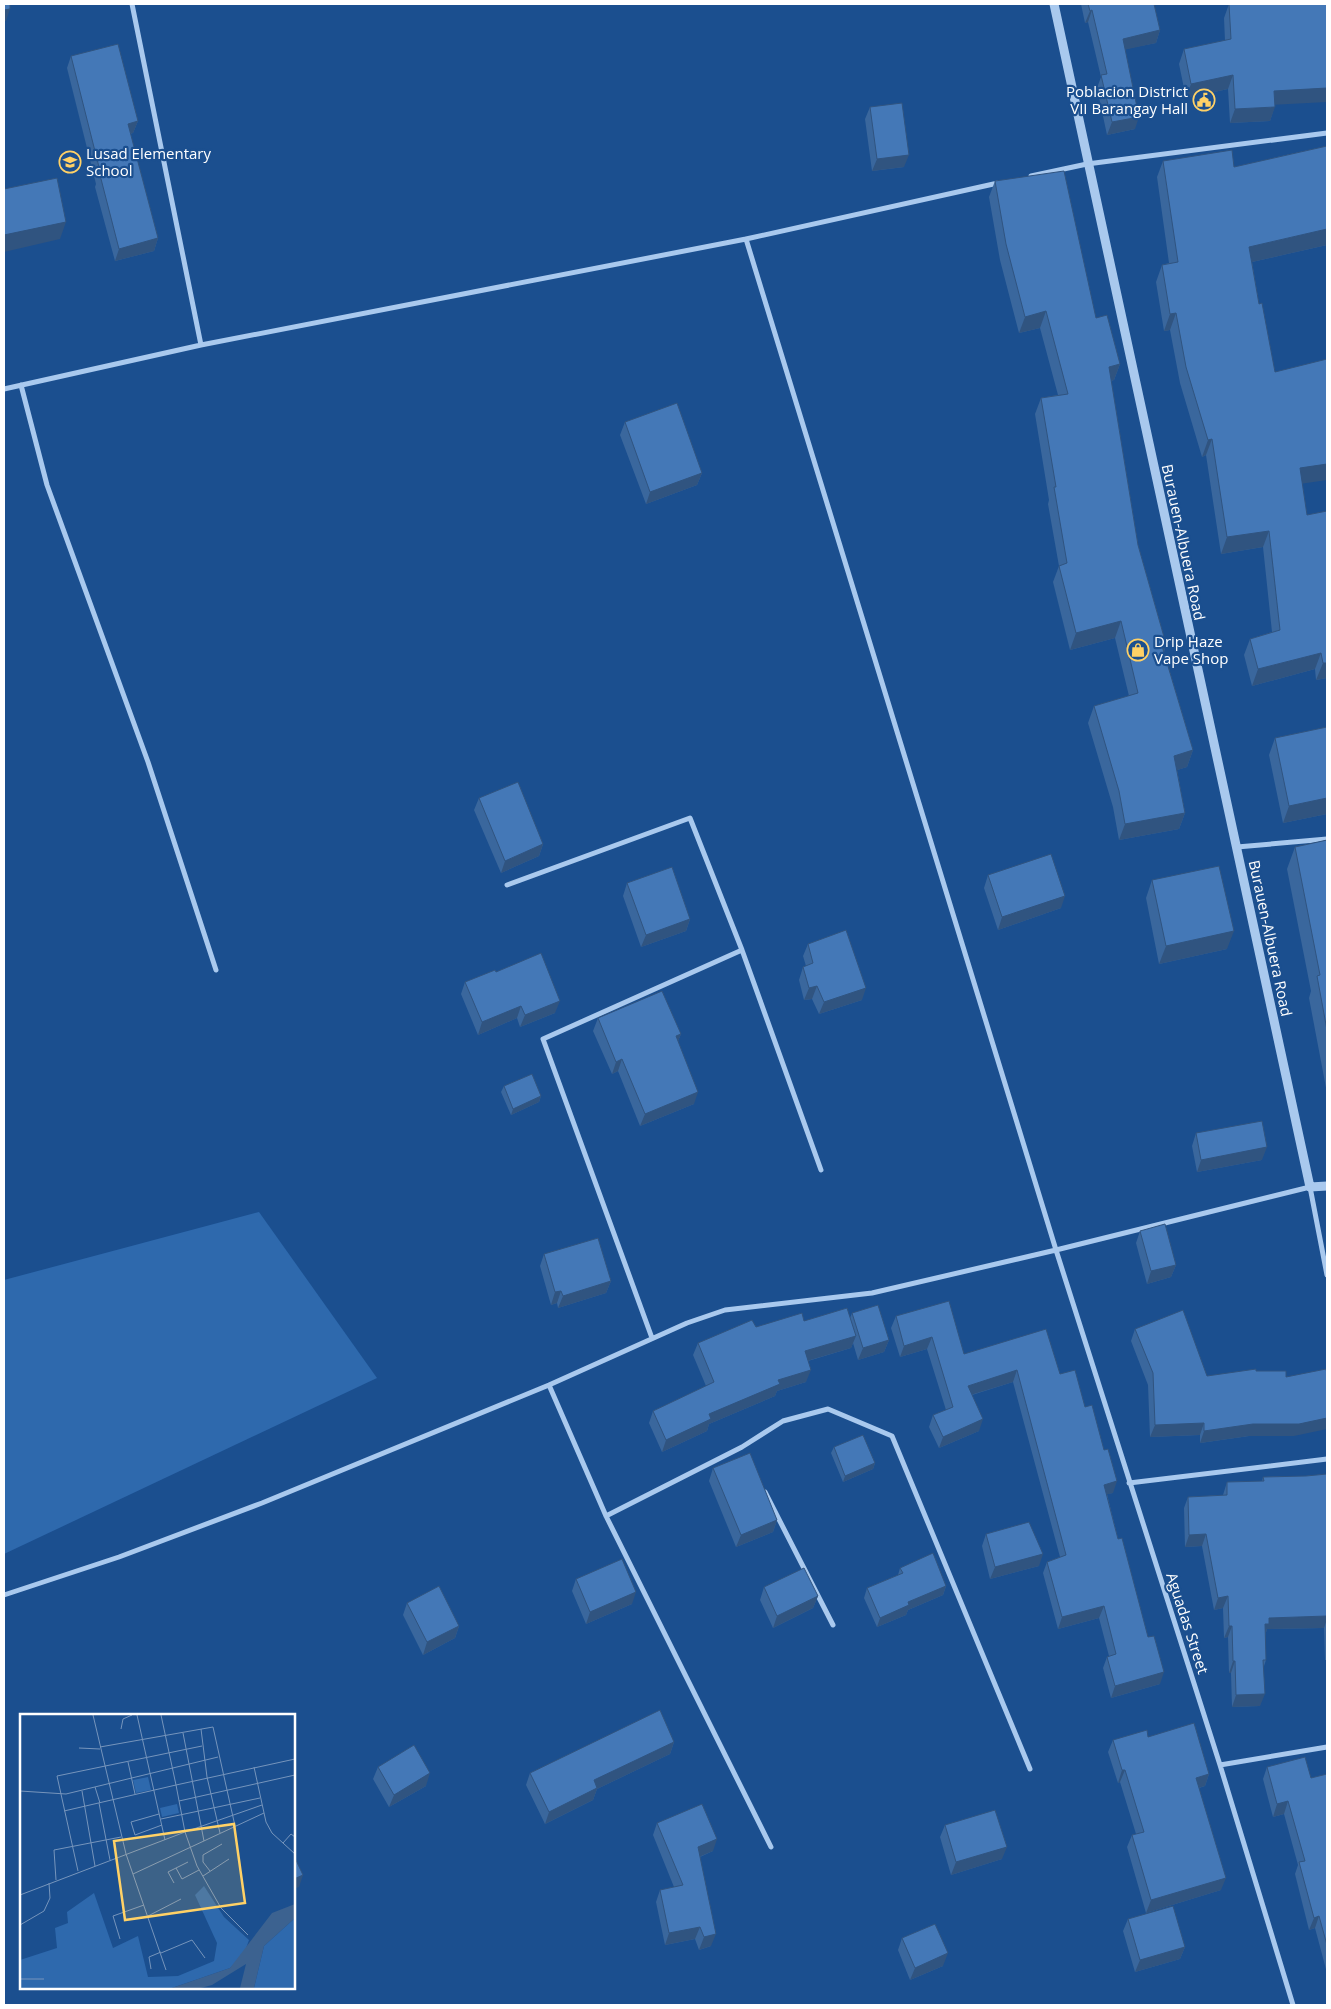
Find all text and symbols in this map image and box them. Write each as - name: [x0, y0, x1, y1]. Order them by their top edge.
- place label: Poblacion District VII Barangay Hall: [1066, 81, 1188, 118]
- public building icon: Poblacion District VII Barangay Hall: [1192, 88, 1216, 112]
- place label: Lusad Elementary School: [86, 143, 211, 180]
- school or university icon: Lusad Elementary School: [58, 150, 82, 174]
- street label: Burauen-Albuera Road: [1158, 462, 1210, 622]
- place label: Drip Haze Vape Shop: [1154, 631, 1228, 668]
- shop icon: Drip Haze Vape Shop: [1126, 638, 1150, 662]
- street label: Burauen-Albuera Road: [1245, 858, 1297, 1018]
- street label: Aguadas Street: [1162, 1570, 1214, 1676]
- inset map: [20, 1714, 295, 1989]

